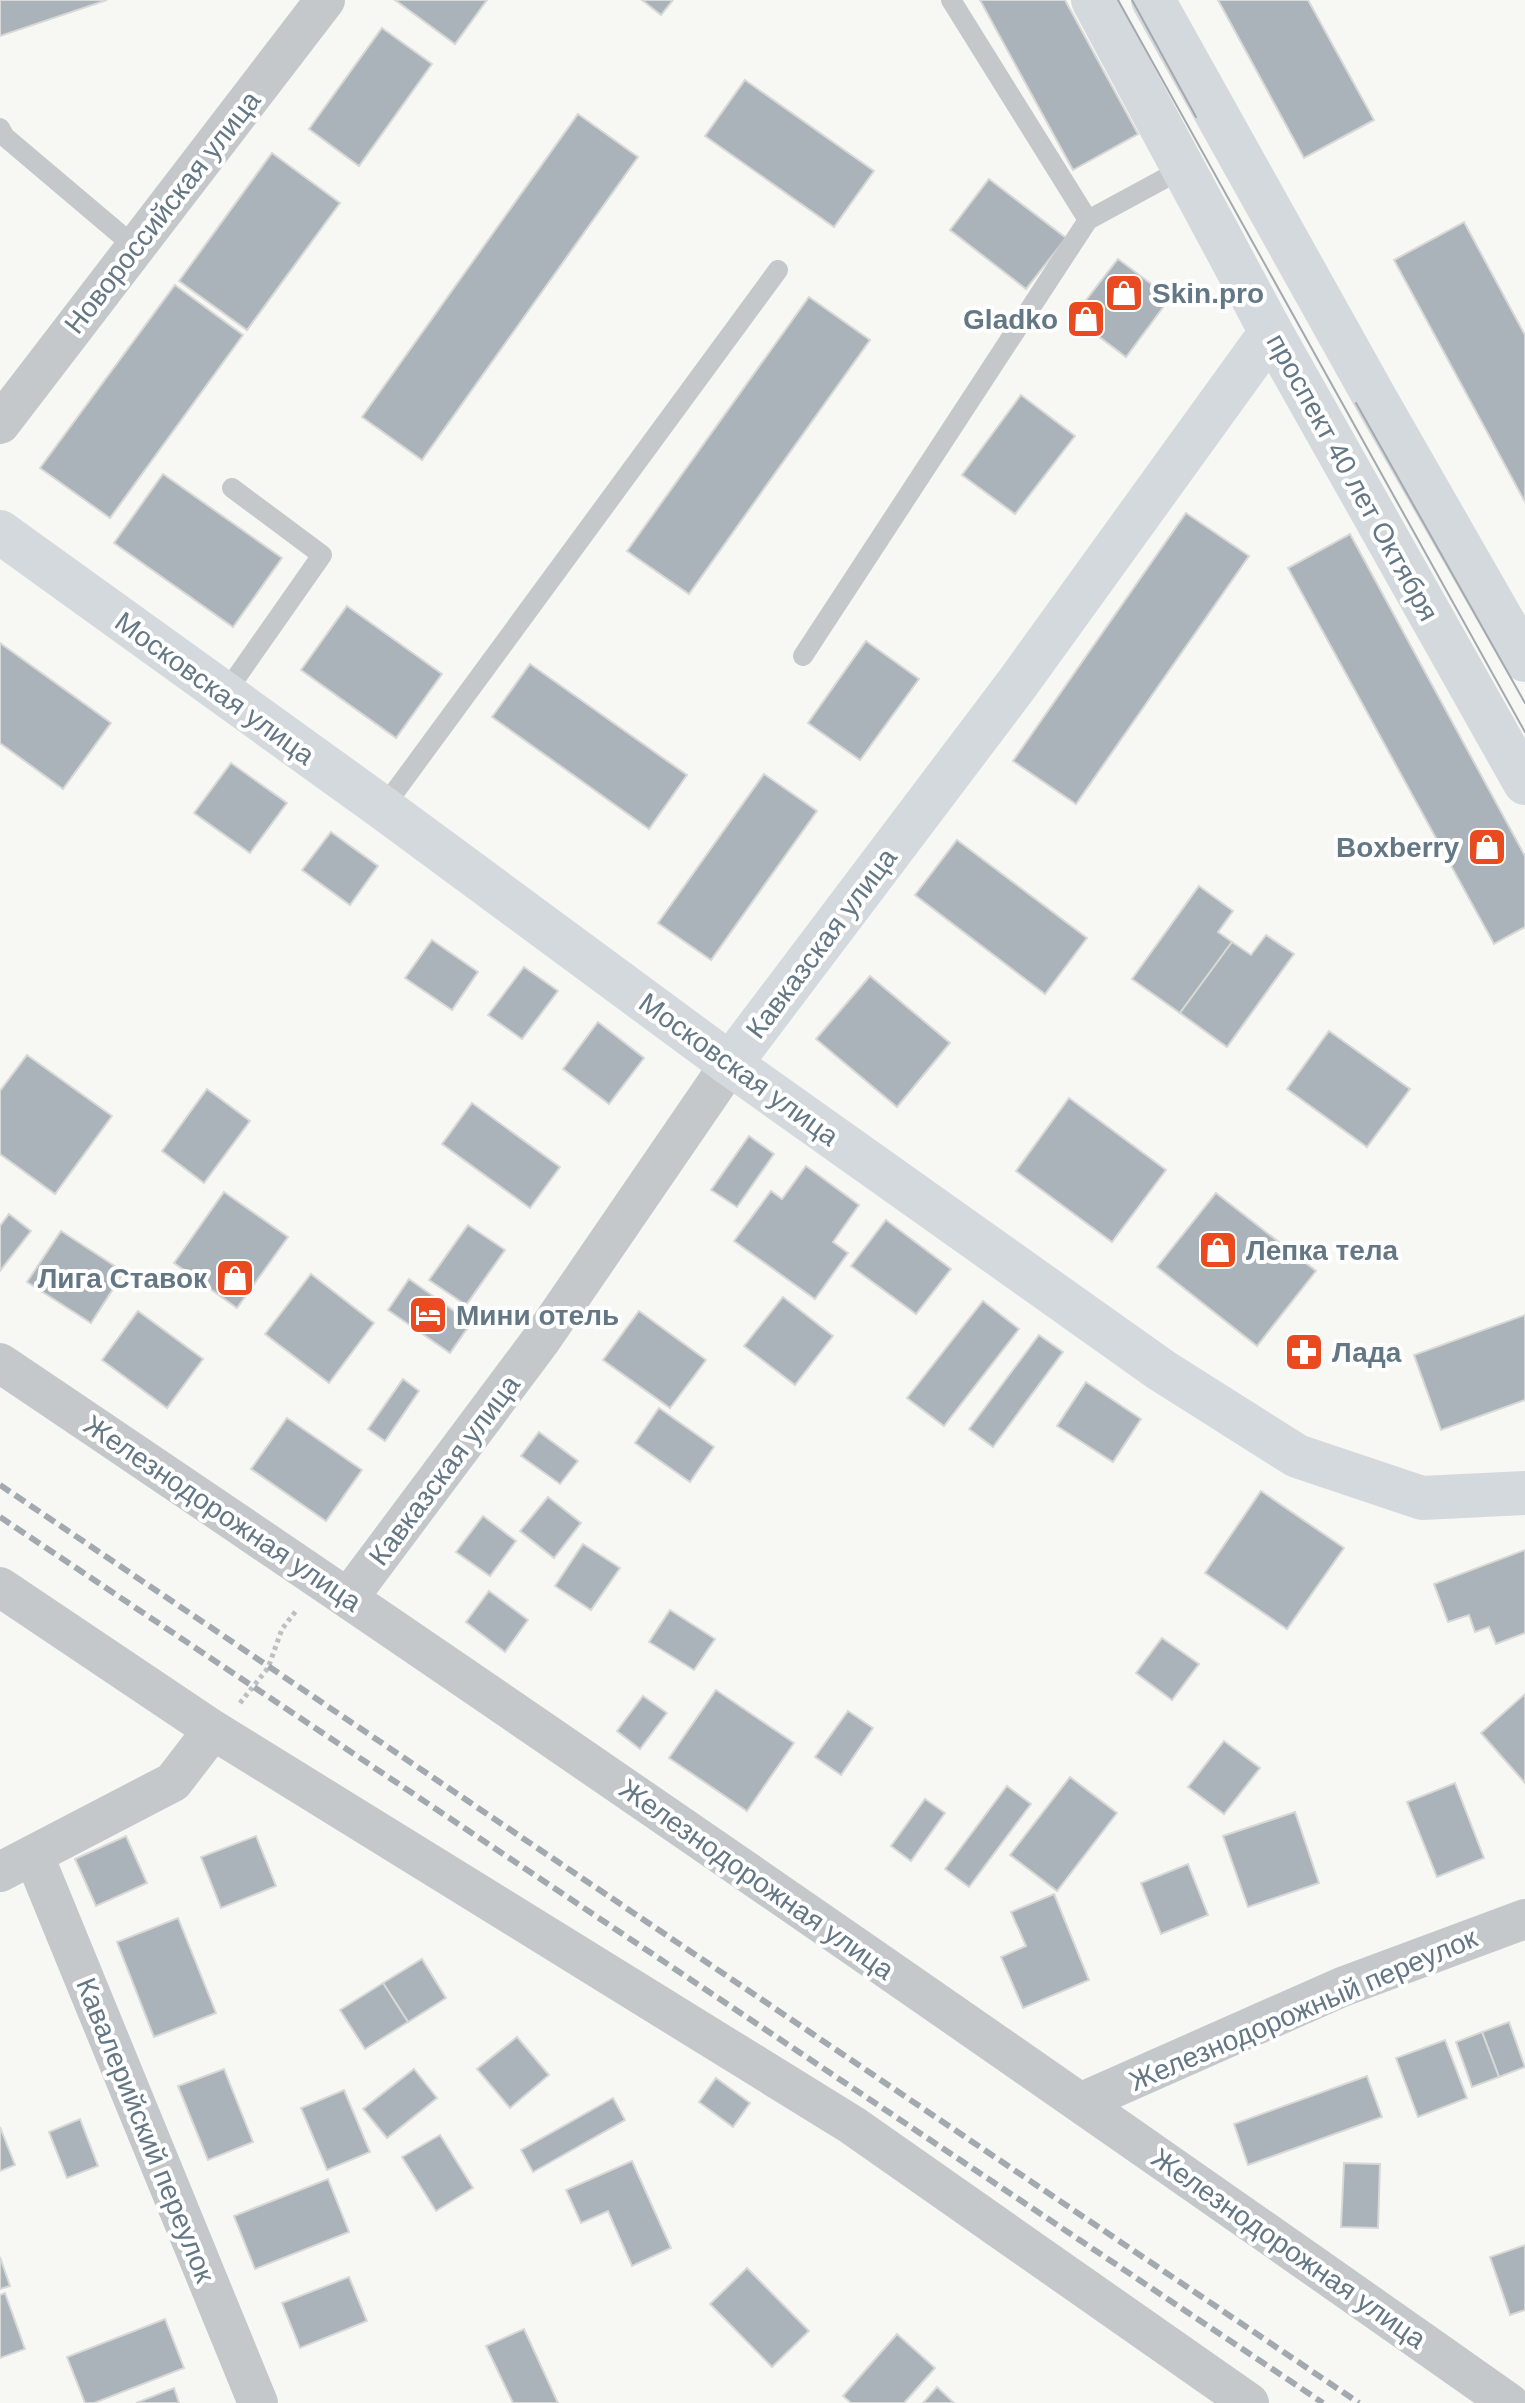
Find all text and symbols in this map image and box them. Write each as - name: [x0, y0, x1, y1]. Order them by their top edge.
- street label: Новороссийская улица: [58, 85, 267, 340]
- shop icon: Skin.pro: [1103, 272, 1145, 314]
- place label: Skin.pro: [1152, 278, 1264, 309]
- shop icon: Gladko: [1065, 298, 1107, 340]
- place label: Gladko: [963, 304, 1058, 335]
- street label: проспект 40 лет Октября: [1261, 328, 1445, 626]
- street label: Московская улица: [109, 606, 321, 771]
- shop icon: Boxberry: [1466, 826, 1508, 868]
- place label: Boxberry: [1336, 832, 1459, 863]
- street label: Кавказская улица: [740, 842, 903, 1044]
- street label: Московская улица: [633, 987, 845, 1152]
- shop icon: Лепка тела: [1197, 1229, 1239, 1271]
- place label: Лепка тела: [1246, 1235, 1399, 1266]
- shop icon: Лига Ставок: [214, 1257, 256, 1299]
- place label: Лига Ставок: [38, 1263, 208, 1294]
- hotel icon: Мини отель: [407, 1294, 449, 1336]
- place label: Мини отель: [456, 1300, 619, 1331]
- pharmacy icon: Лада: [1283, 1331, 1325, 1373]
- place label: Лада: [1332, 1337, 1402, 1368]
- street label: Кавказская улица: [363, 1369, 526, 1571]
- street label: Железнодорожная улица: [78, 1409, 367, 1618]
- street label: Железнодорожная улица: [614, 1773, 900, 1986]
- street label: Железнодорожный переулок: [1125, 1922, 1482, 2097]
- street label: Кавалерийский переулок: [70, 1973, 221, 2288]
- street label: Железнодорожная улица: [1146, 2142, 1432, 2355]

